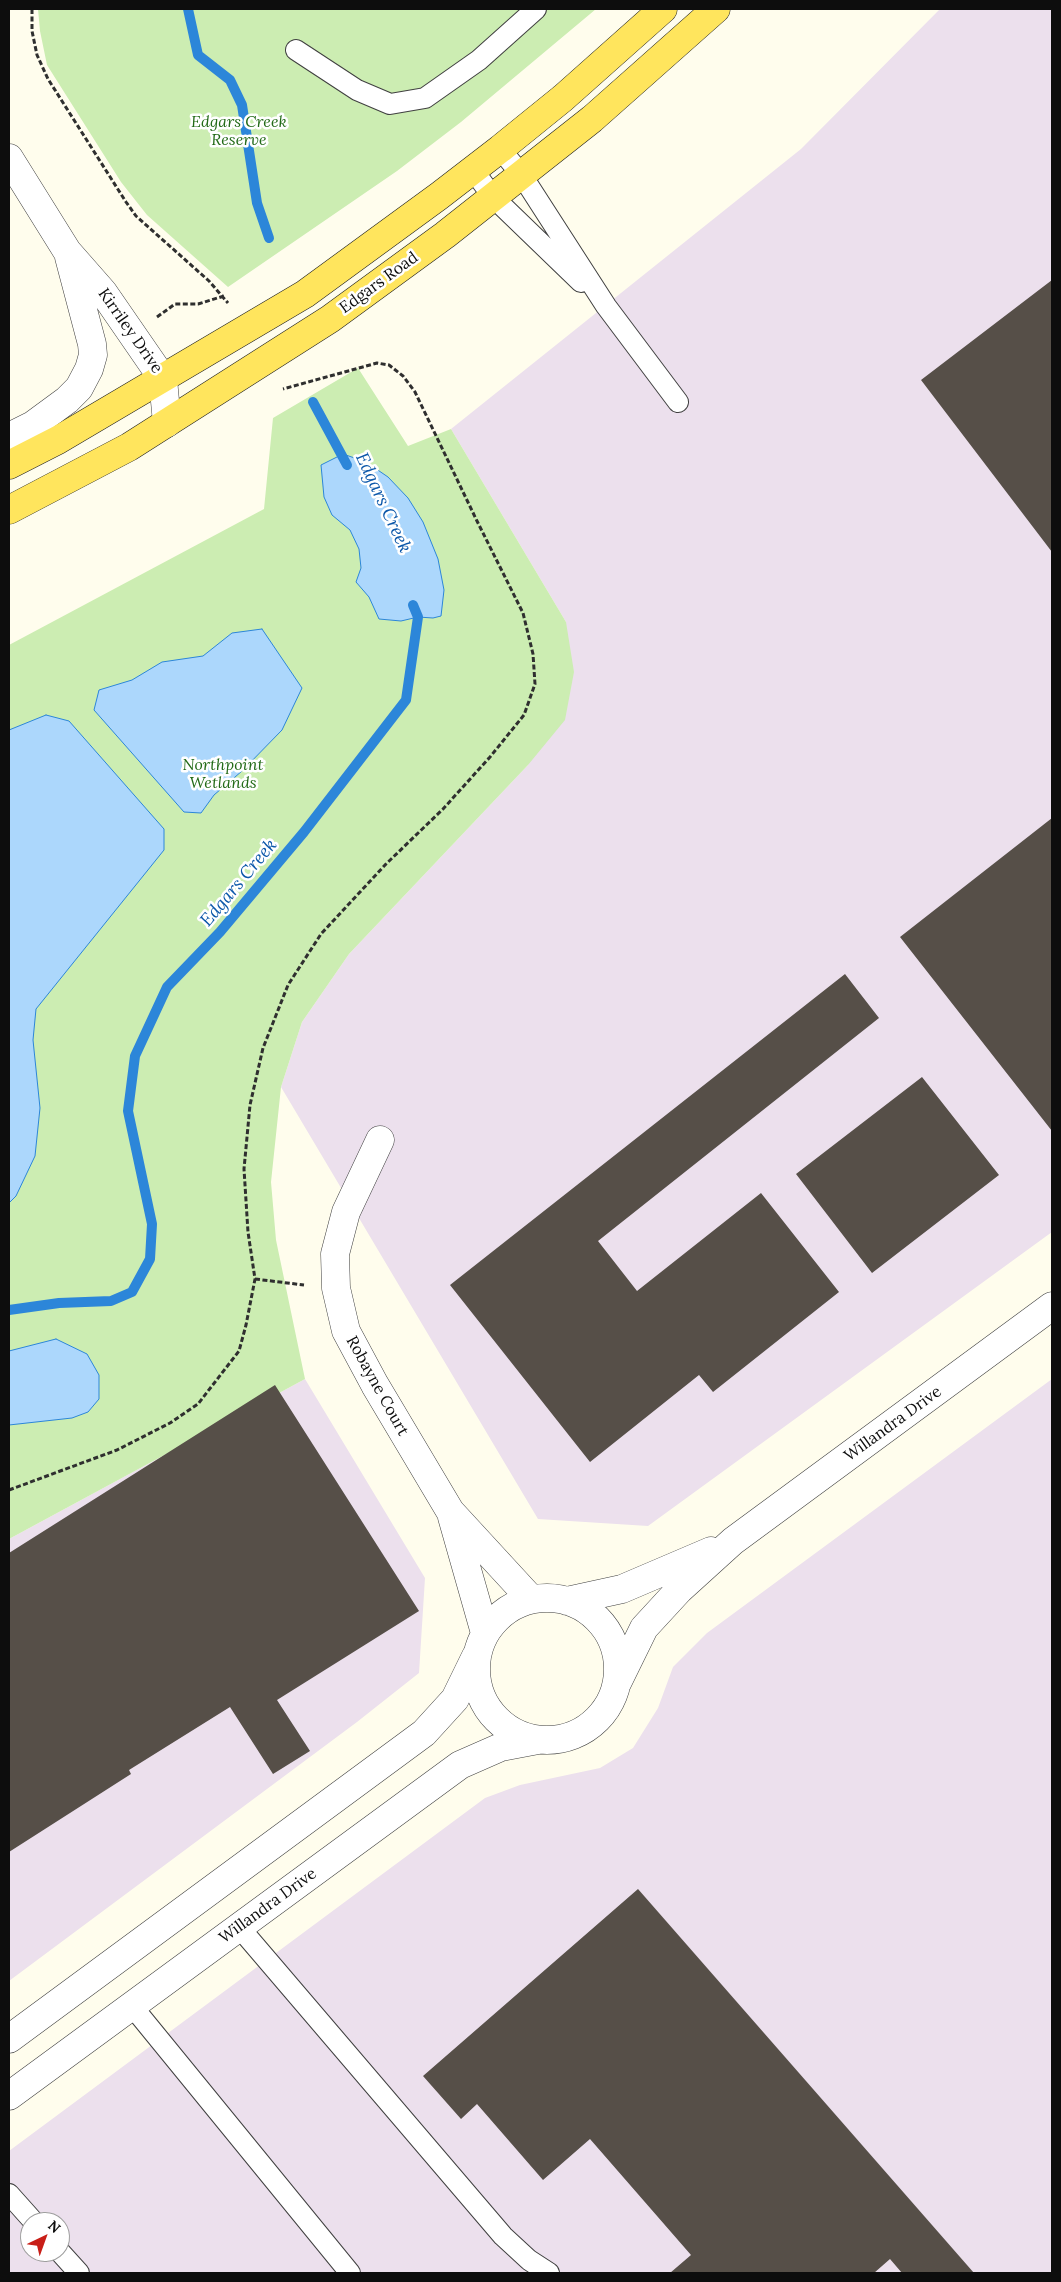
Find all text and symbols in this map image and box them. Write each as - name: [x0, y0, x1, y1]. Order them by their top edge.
- park label: Edgars Creek Reserve: [191, 112, 287, 150]
- street label: Edgars Road: [336, 248, 422, 318]
- street label: Kirriley Drive: [94, 285, 166, 377]
- water label: Edgars Creek: [350, 450, 416, 556]
- park label: Northpoint Wetlands: [183, 755, 263, 793]
- water label: Edgars Creek: [196, 835, 282, 931]
- street label: Robayne Court: [342, 1333, 412, 1439]
- street label: Willandra Drive: [841, 1382, 945, 1466]
- street label: Willandra Drive: [216, 1864, 320, 1948]
- north arrow: [20, 2212, 70, 2262]
- text: N: [44, 2216, 64, 2237]

